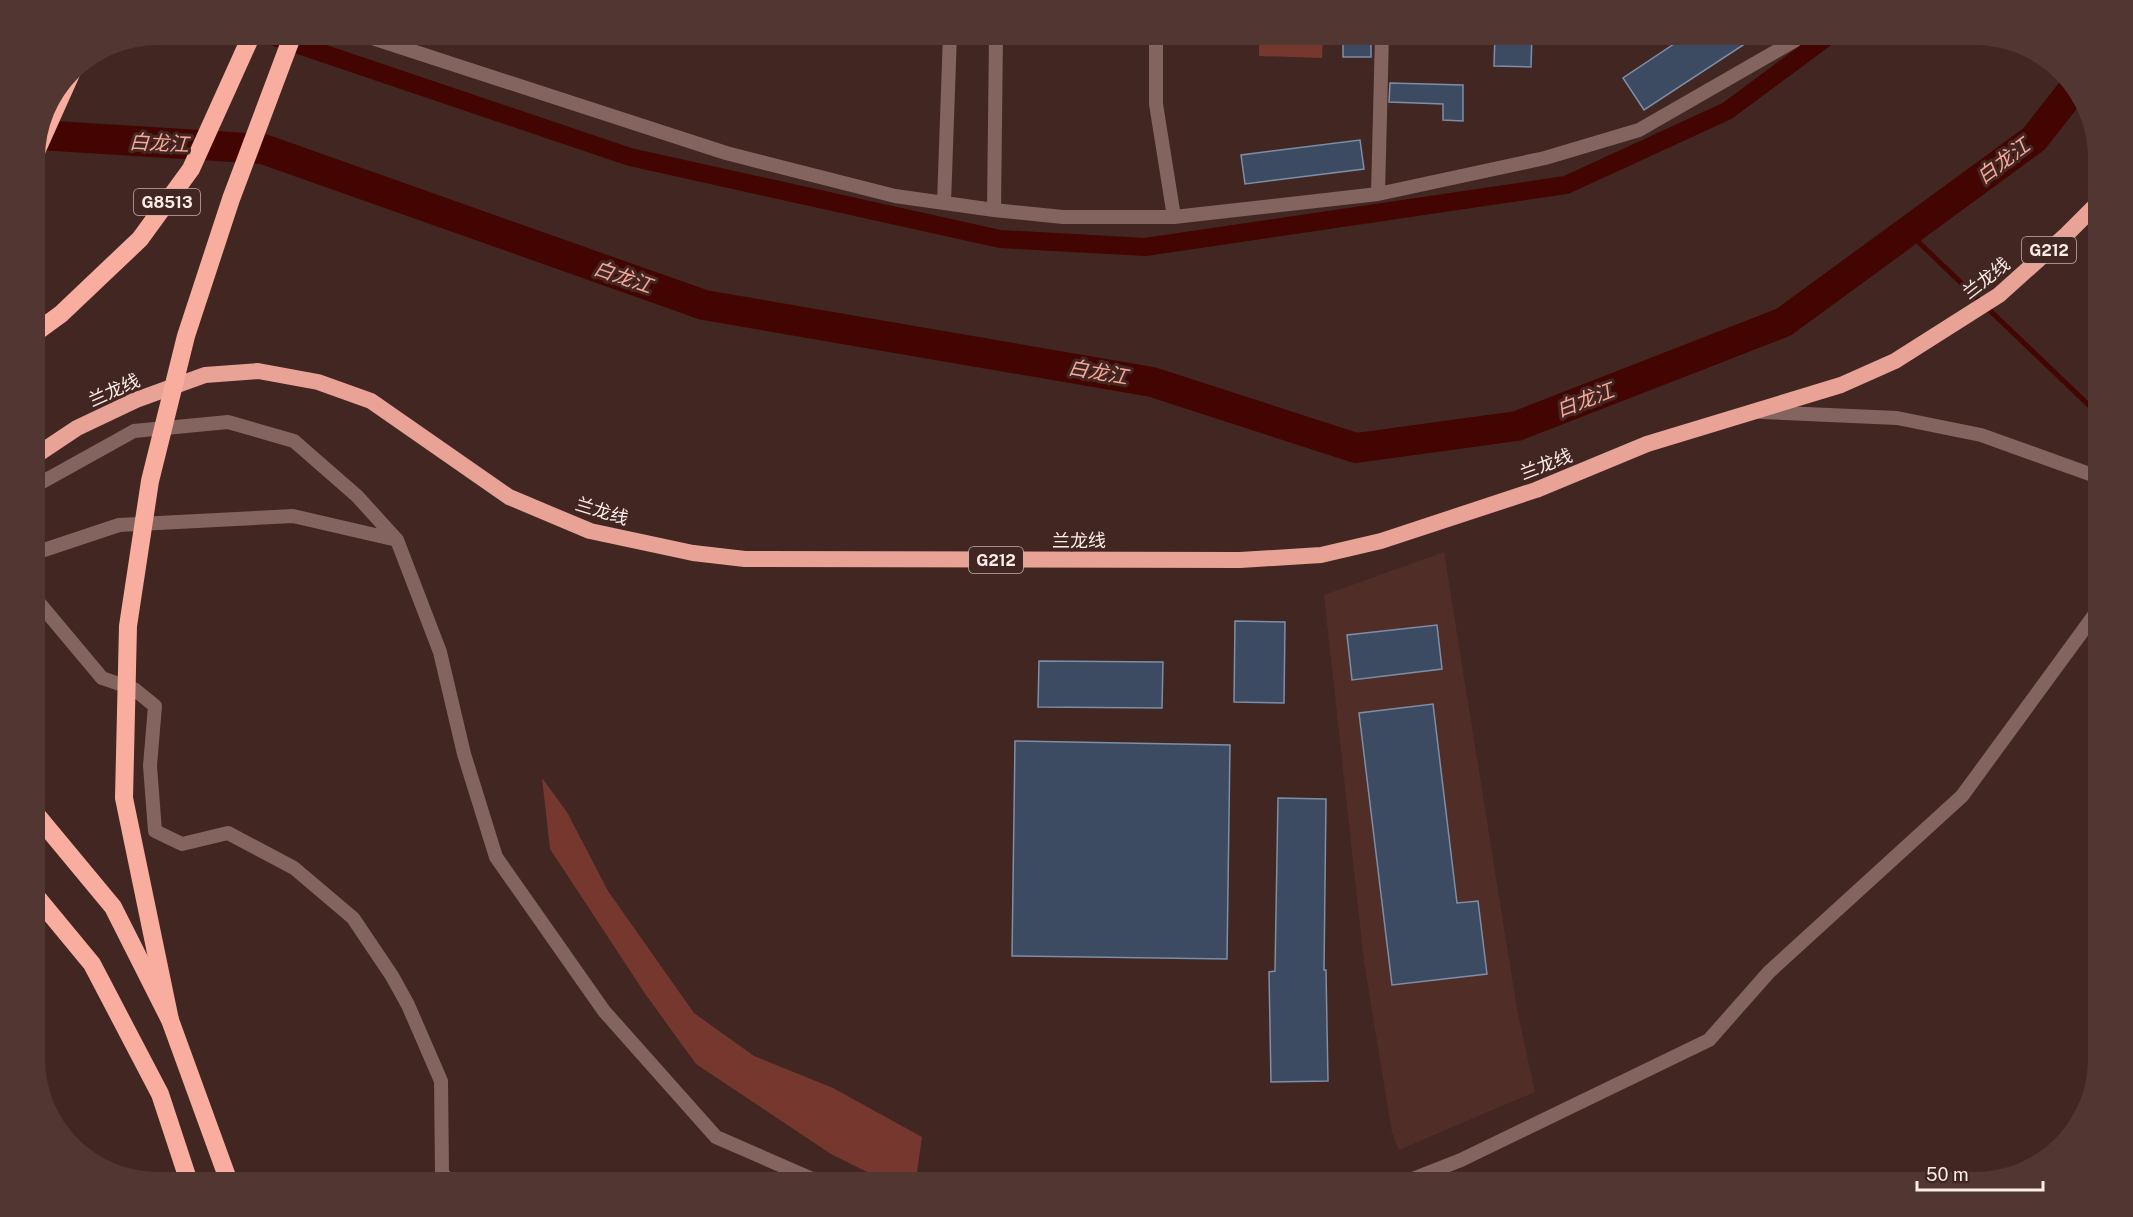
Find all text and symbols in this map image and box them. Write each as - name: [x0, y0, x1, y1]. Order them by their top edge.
- water label: 白龙江: [128, 129, 192, 157]
- water label: 白龙江: [1972, 132, 2036, 189]
- road number: G8513: [134, 189, 200, 215]
- road number: G212: [2022, 237, 2076, 263]
- street label: 兰龙线: [1958, 253, 2014, 303]
- water label: 白龙江: [591, 256, 657, 299]
- water label: 白龙江: [1066, 355, 1132, 389]
- street label: 兰龙线: [85, 369, 143, 411]
- water label: 白龙江: [1553, 377, 1619, 422]
- street label: 兰龙线: [1517, 445, 1575, 483]
- street label: 兰龙线: [573, 493, 631, 529]
- street label: 兰龙线: [1052, 530, 1106, 551]
- road number: G212: [969, 547, 1023, 573]
- scale bar: [1917, 1154, 2043, 1192]
- text: 50 m: [1926, 1164, 1969, 1185]

